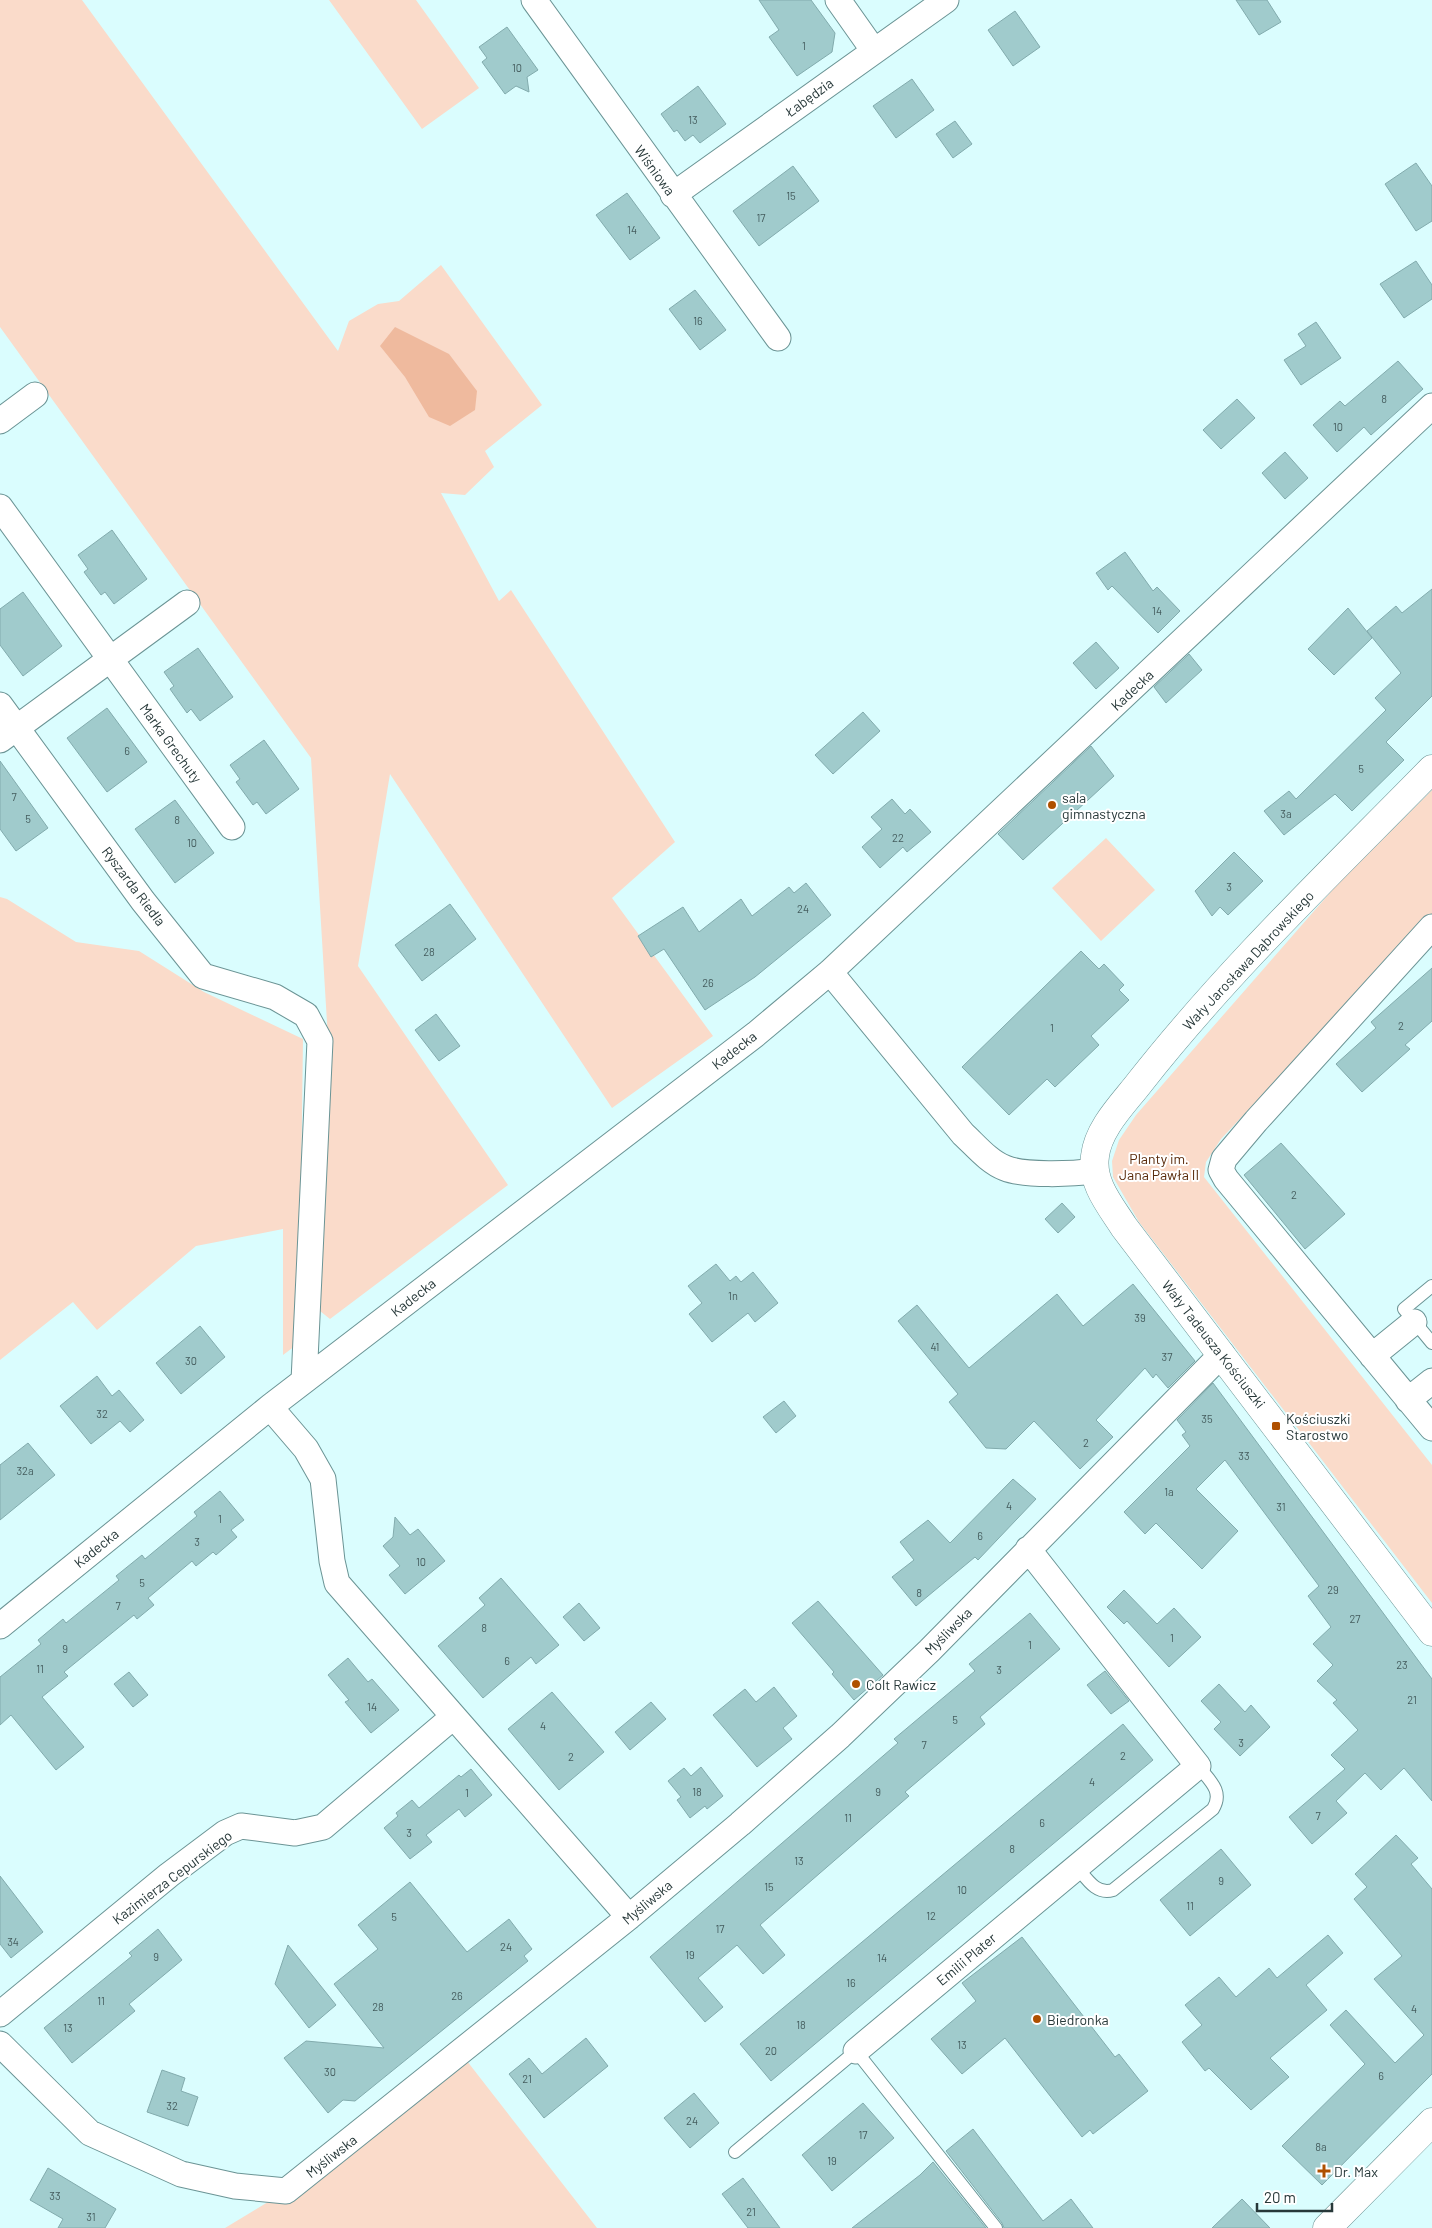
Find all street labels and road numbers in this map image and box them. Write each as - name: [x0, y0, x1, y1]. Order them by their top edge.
- street label: Łabędzia: [781, 74, 836, 121]
- street label: Wiśniowa: [631, 141, 679, 199]
- street label: Kadecka: [1107, 666, 1157, 714]
- street label: Marka Grechuty: [136, 700, 206, 786]
- street label: Ryszarda Riedla: [99, 843, 169, 929]
- street label: Wały Jarosława Dąbrowskiego: [1179, 887, 1317, 1033]
- street label: Kadecka: [708, 1027, 760, 1073]
- street label: Kadecka: [387, 1274, 439, 1320]
- street label: Wały Tadeusza Kościuszki: [1159, 1277, 1269, 1411]
- street label: Kadecka: [70, 1525, 122, 1571]
- street label: Myśliwska: [921, 1604, 975, 1658]
- street label: Kazimierza Cepurskiego: [109, 1826, 235, 1928]
- street label: Myśliwska: [619, 1876, 675, 1928]
- street label: Emilii Plater: [933, 1929, 999, 1989]
- street label: Myśliwska: [302, 2131, 360, 2181]

